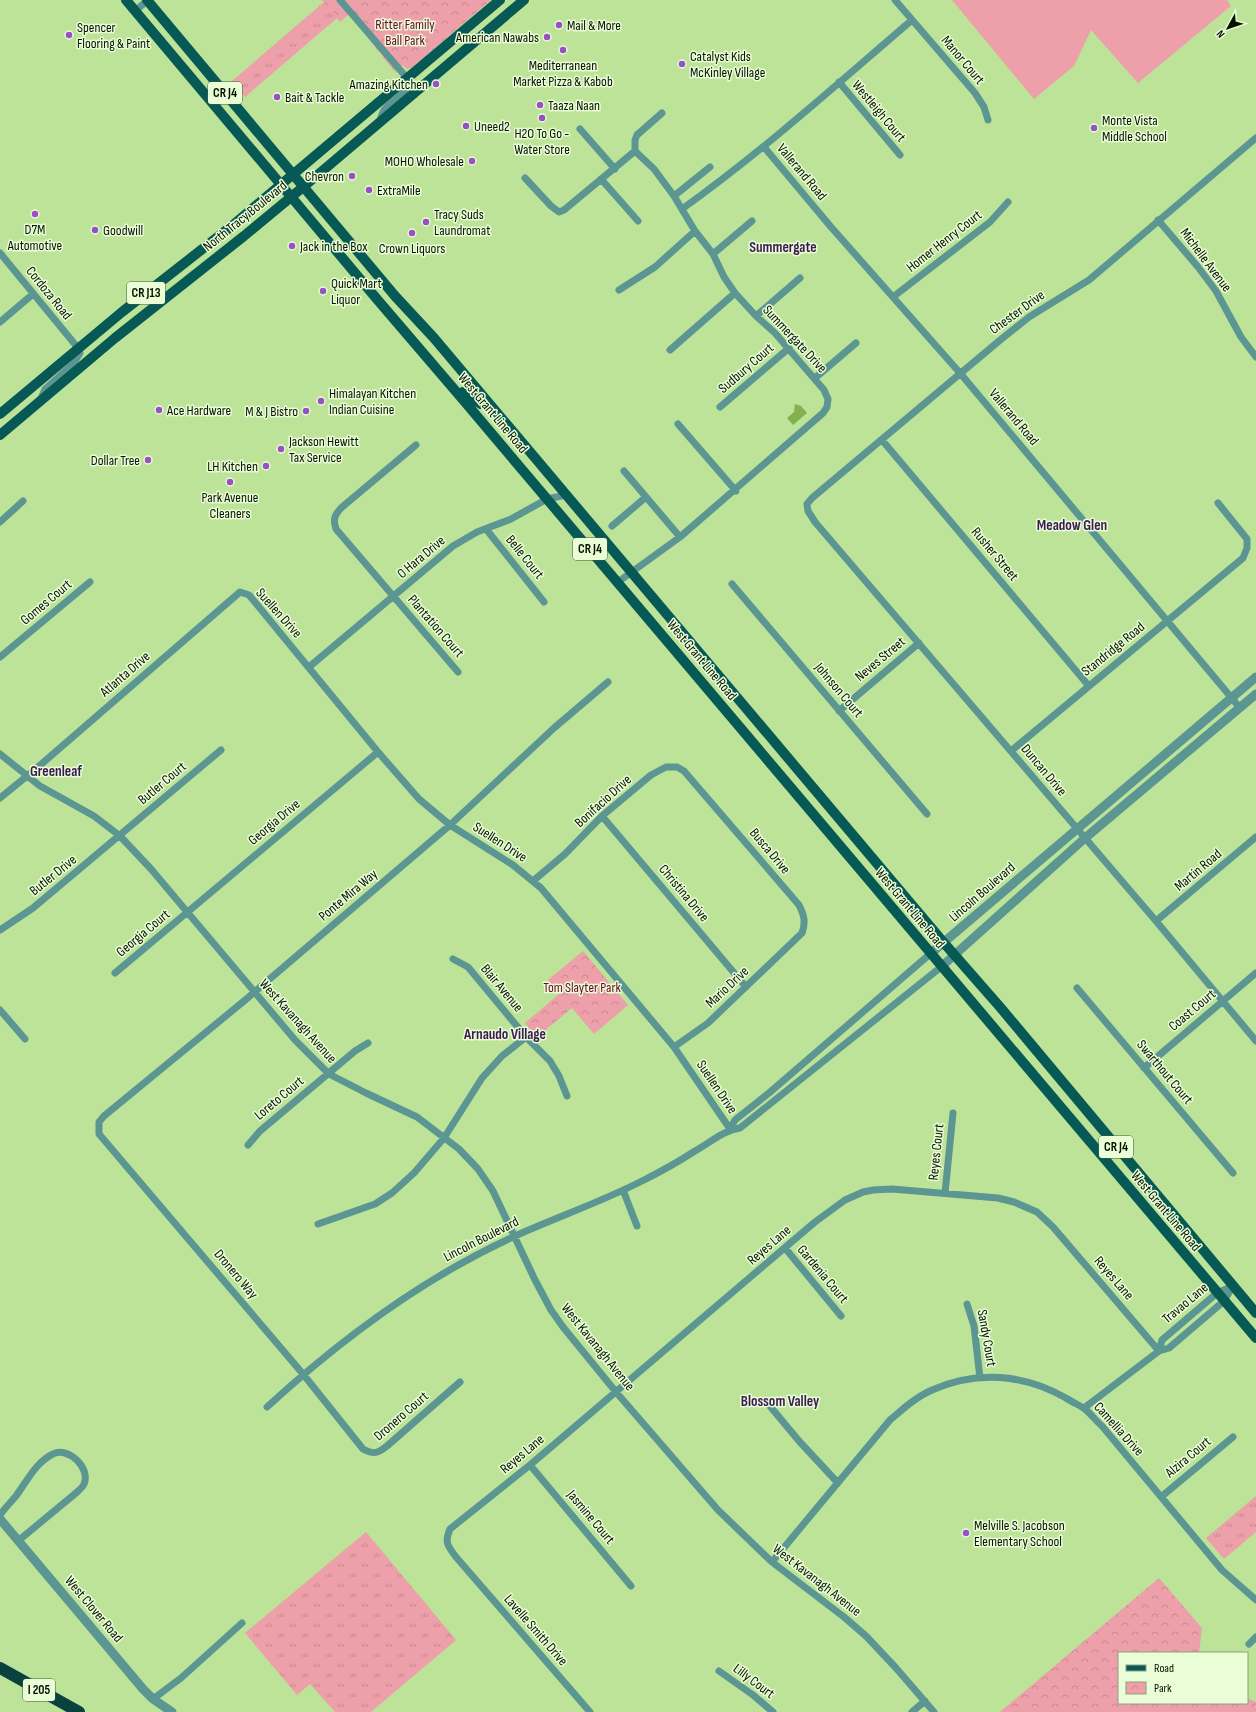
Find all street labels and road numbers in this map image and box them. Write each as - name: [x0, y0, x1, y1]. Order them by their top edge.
- street label: Manor Court: [938, 32, 988, 88]
- street label: Westleigh Court: [848, 77, 910, 145]
- road number: CR J4: [208, 82, 242, 104]
- street label: Vallerand Road: [773, 140, 831, 204]
- street label: North Tracy Boulevard: [200, 177, 290, 255]
- street label: Homer Henry Court: [903, 206, 985, 276]
- street label: Michelle Avenue: [1177, 225, 1235, 295]
- street label: Cordoza Road: [22, 263, 76, 323]
- road number: CR J13: [127, 282, 165, 304]
- street label: Chester Drive: [986, 286, 1048, 338]
- street label: Summergate Drive: [759, 302, 831, 376]
- street label: Sudbury Court: [715, 339, 777, 397]
- street label: West Grant Line Road: [454, 369, 532, 457]
- street label: Vallerand Road: [985, 385, 1043, 449]
- street label: Rusher Street: [968, 524, 1022, 584]
- street label: O Hara Drive: [394, 532, 448, 582]
- street label: Belle Court: [502, 532, 548, 582]
- road number: CR J4: [573, 538, 607, 560]
- street label: Gomes Court: [17, 576, 75, 628]
- street label: Suellen Drive: [252, 585, 306, 641]
- street label: Plantation Court: [404, 591, 468, 661]
- street label: West Grant Line Road: [663, 616, 741, 704]
- street label: Standridge Road: [1078, 618, 1148, 680]
- street label: Neves Street: [851, 633, 909, 685]
- street label: Atlanta Drive: [96, 648, 153, 701]
- street label: Johnson Court: [810, 658, 867, 721]
- street label: Duncan Drive: [1017, 741, 1071, 799]
- street label: Butler Court: [134, 758, 190, 808]
- street label: Bonifacio Drive: [571, 771, 635, 831]
- street label: Georgia Drive: [245, 795, 303, 849]
- street label: Suellen Drive: [470, 818, 530, 866]
- street label: Busca Drive: [746, 825, 794, 877]
- street label: Martin Road: [1171, 845, 1225, 895]
- street label: Butler Drive: [26, 851, 80, 899]
- street label: Lincoln Boulevard: [945, 859, 1019, 925]
- street label: Christina Drive: [655, 861, 713, 925]
- street label: West Grant Line Road: [871, 864, 949, 952]
- street label: Ponte Mira Way: [315, 865, 381, 925]
- street label: Georgia Court: [113, 906, 173, 960]
- street label: Blair Avenue: [477, 961, 527, 1015]
- street label: Mario Drive: [702, 963, 752, 1011]
- street label: West Kavanagh Avenue: [256, 975, 340, 1067]
- street label: Coast Court: [1165, 985, 1219, 1035]
- street label: Swarthout Court: [1133, 1036, 1197, 1108]
- street label: Suellen Drive: [693, 1057, 741, 1117]
- street label: Loreto Court: [251, 1072, 307, 1124]
- street label: Reyes Court: [925, 1123, 947, 1181]
- road number: CR J4: [1099, 1136, 1133, 1158]
- street label: West Grant Line Road: [1127, 1167, 1205, 1255]
- street label: Lincoln Boulevard: [441, 1213, 522, 1265]
- street label: Reyes Lane: [744, 1221, 794, 1269]
- street label: Gardenia Court: [794, 1242, 852, 1306]
- street label: Dronero Way: [210, 1246, 262, 1303]
- street label: Reyes Lane: [1090, 1253, 1138, 1303]
- street label: Travao Lane: [1159, 1279, 1211, 1327]
- street label: West Kavanagh Avenue: [558, 1300, 638, 1394]
- street label: Sandy Court: [974, 1308, 1000, 1368]
- street label: Dronero Court: [370, 1388, 432, 1444]
- street label: Camellia Drive: [1090, 1399, 1148, 1459]
- street label: Reyes Lane: [497, 1431, 547, 1477]
- street label: Alzira Court: [1161, 1433, 1214, 1482]
- street label: Jasmine Court: [563, 1486, 619, 1548]
- street label: West Kavanagh Avenue: [769, 1540, 865, 1620]
- street label: West Clover Road: [61, 1572, 127, 1646]
- street label: Lavelle Smith Drive: [500, 1591, 572, 1669]
- street label: Lilly Court: [730, 1660, 778, 1702]
- road number: I 205: [23, 1679, 55, 1701]

